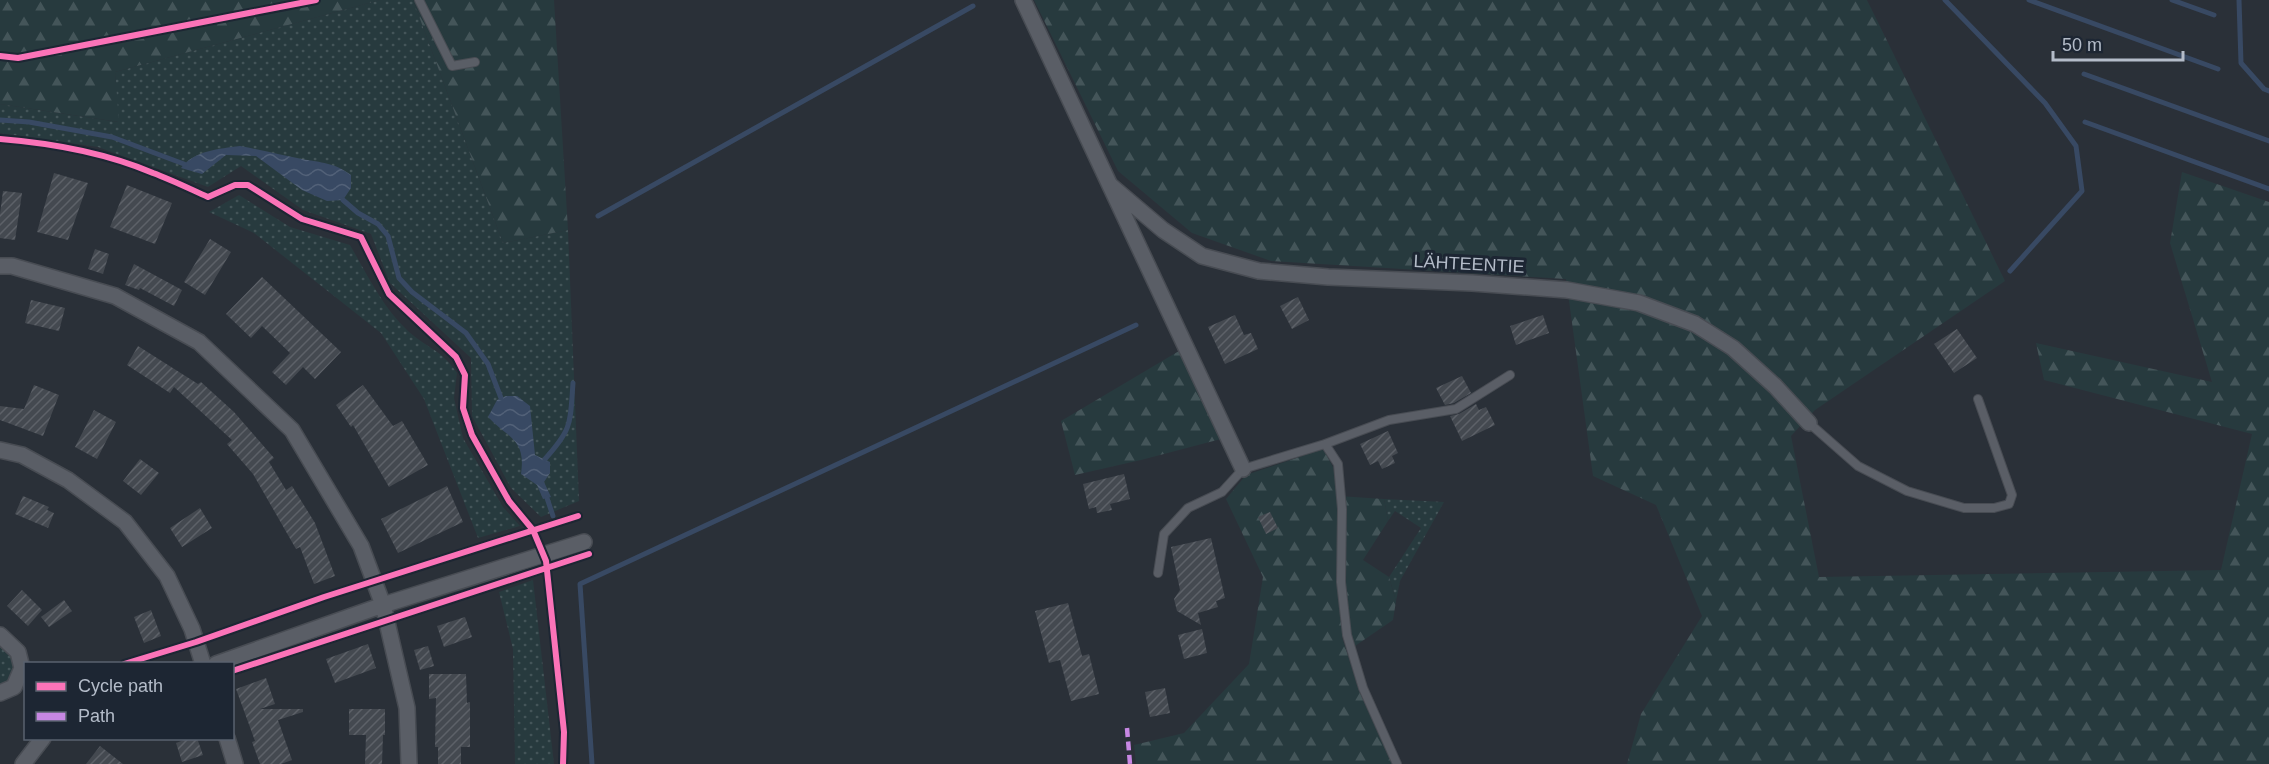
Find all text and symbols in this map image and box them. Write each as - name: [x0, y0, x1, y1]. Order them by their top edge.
- scale bar: [2053, 24, 2184, 62]
- text: 50 m: [2062, 35, 2102, 55]
- street label: LÄHTEENTIE: [1413, 251, 1525, 277]
- legend: [24, 662, 234, 740]
- text: Cycle path: [78, 676, 163, 696]
- text: Path: [78, 706, 115, 726]

